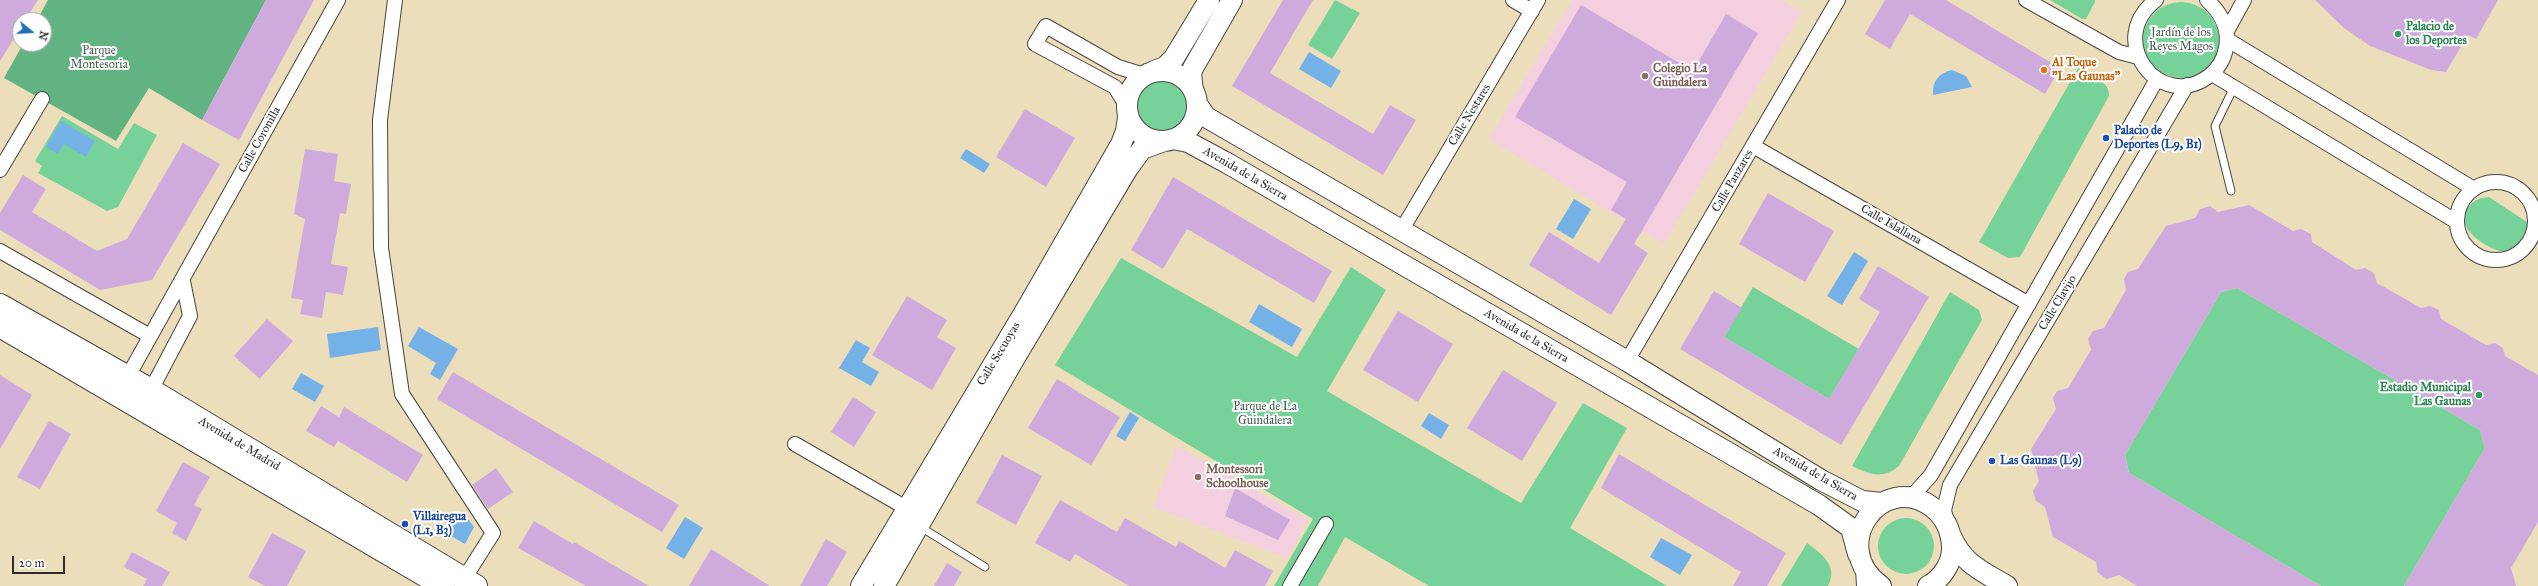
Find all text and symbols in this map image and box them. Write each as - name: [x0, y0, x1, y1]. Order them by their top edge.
- north arrow: [12, 12, 52, 52]
- place label: Palacio de los Deportes: [2406, 20, 2467, 48]
- park label: Jardín de los Reyes Magos: [2149, 26, 2213, 54]
- text: N: [35, 29, 51, 42]
- marker: Palacio de los Deportes: [2393, 29, 2403, 39]
- park label: Parque Montesoria: [70, 44, 128, 72]
- place label: Al Toque "Las Gaunas": [2052, 56, 2120, 84]
- place label: Colegio La Guindalera: [1653, 62, 1707, 90]
- marker: Al Toque "Las Gaunas": [2039, 65, 2049, 75]
- marker: Colegio La Guindalera: [1640, 71, 1650, 81]
- street label: Calle Nestares: [1446, 81, 1494, 149]
- street label: Calle Coronilla: [236, 104, 284, 176]
- place label: Palacio de Deportes (L9, B1): [2114, 124, 2202, 152]
- marker: Palacio de Deportes (L9, B1): [2101, 133, 2111, 143]
- street label: Avenida de la Sierra: [1200, 144, 1290, 204]
- street label: Calle Panzares: [1709, 147, 1757, 215]
- street label: Calle Islallana: [1858, 202, 1924, 248]
- street label: Calle Clavijo: [2036, 273, 2080, 333]
- street label: Avenida de la Sierra: [1481, 306, 1571, 366]
- street label: Calle Secuoyas: [974, 320, 1024, 388]
- place label: Estadio Municipal Las Gaunas: [2380, 381, 2471, 409]
- marker: Estadio Municipal Las Gaunas: [2474, 390, 2484, 400]
- park label: Parque de La Guindalera: [1233, 400, 1297, 428]
- street label: Avenida de Madrid: [196, 414, 282, 474]
- street label: Avenida de la Sierra: [1770, 444, 1860, 504]
- place label: Las Gaunas (L9): [2000, 454, 2082, 468]
- marker: Las Gaunas (L9): [1987, 456, 1997, 466]
- place label: Montessori Schoolhouse: [1206, 463, 1269, 491]
- marker: Montessori Schoolhouse: [1193, 472, 1203, 482]
- place label: Villairegua (L1, B3): [413, 510, 466, 538]
- marker: Villairegua (L1, B3): [400, 519, 410, 529]
- scale bar: [14, 548, 67, 574]
- text: 20 m: [19, 556, 45, 570]

